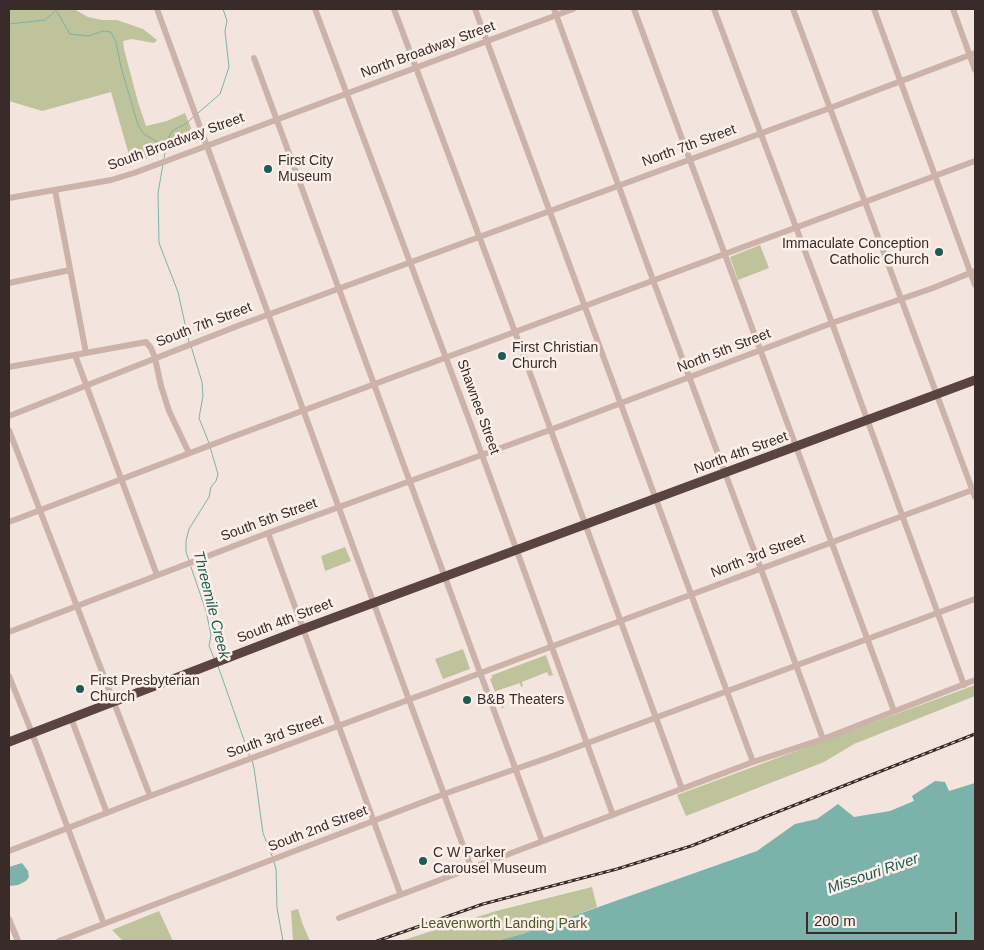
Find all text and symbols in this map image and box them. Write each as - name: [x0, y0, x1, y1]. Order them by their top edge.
- street label: North Broadway Street: [359, 18, 497, 82]
- street label: South Broadway Street: [105, 109, 247, 175]
- street label: North 7th Street: [640, 121, 738, 171]
- place label: First City Museum: [278, 153, 333, 186]
- marker: First City Museum: [262, 163, 274, 175]
- place label: Immaculate Conception Catholic Church: [782, 236, 929, 268]
- marker: Immaculate Conception Catholic Church: [933, 246, 945, 258]
- street label: South 7th Street: [154, 299, 254, 351]
- street label: North 5th Street: [675, 325, 773, 377]
- place label: First Christian Church: [512, 340, 598, 372]
- marker: First Christian Church: [496, 350, 508, 362]
- street label: Shawnee Street: [453, 357, 503, 457]
- street label: North 4th Street: [692, 428, 790, 478]
- street label: South 5th Street: [219, 495, 319, 545]
- street label: North 3rd Street: [708, 530, 808, 582]
- water label: Threemile Creek: [189, 549, 233, 661]
- street label: South 4th Street: [235, 595, 335, 647]
- place label: First Presbyterian Church: [90, 673, 200, 706]
- marker: First Presbyterian Church: [74, 683, 86, 695]
- place label: B&B Theaters: [477, 692, 564, 708]
- marker: B&B Theaters: [461, 694, 473, 706]
- street label: South 3rd Street: [224, 712, 326, 762]
- street label: South 2nd Street: [266, 802, 370, 856]
- place label: C W Parker Carousel Museum: [433, 845, 547, 878]
- water label: Missouri River: [825, 850, 921, 898]
- marker: C W Parker Carousel Museum: [417, 855, 429, 867]
- scale bar: [809, 902, 960, 934]
- text: 200 m: [814, 912, 856, 929]
- park label: Leavenworth Landing Park: [421, 916, 587, 932]

